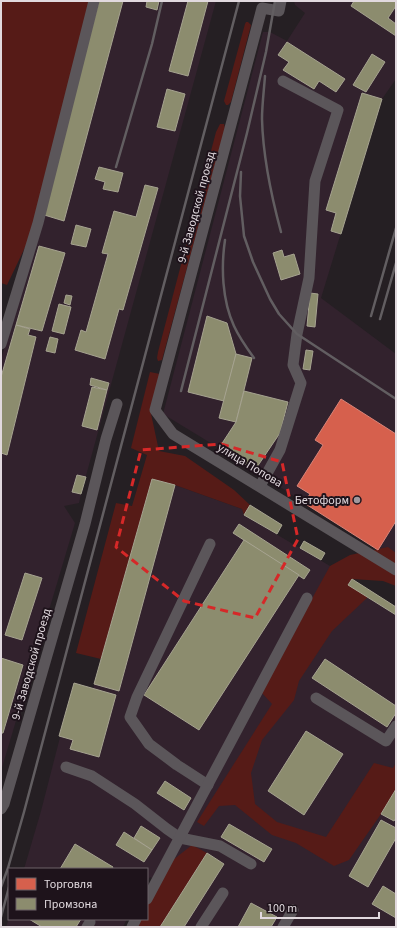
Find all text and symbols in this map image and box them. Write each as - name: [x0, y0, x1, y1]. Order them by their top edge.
- street label: 9-й Заводской проезд: [173, 149, 220, 265]
- street label: улица Попова: [214, 439, 286, 492]
- place label: Бетоформ: [295, 492, 349, 509]
- marker: Бетоформ: [352, 495, 362, 505]
- street label: 9-й Заводской проезд: [7, 606, 56, 722]
- legend: [8, 868, 148, 920]
- text: Торговля: [44, 876, 92, 893]
- scale bar: [261, 894, 379, 920]
- text: Промзона: [44, 896, 97, 913]
- text: 100 m: [267, 900, 297, 917]

